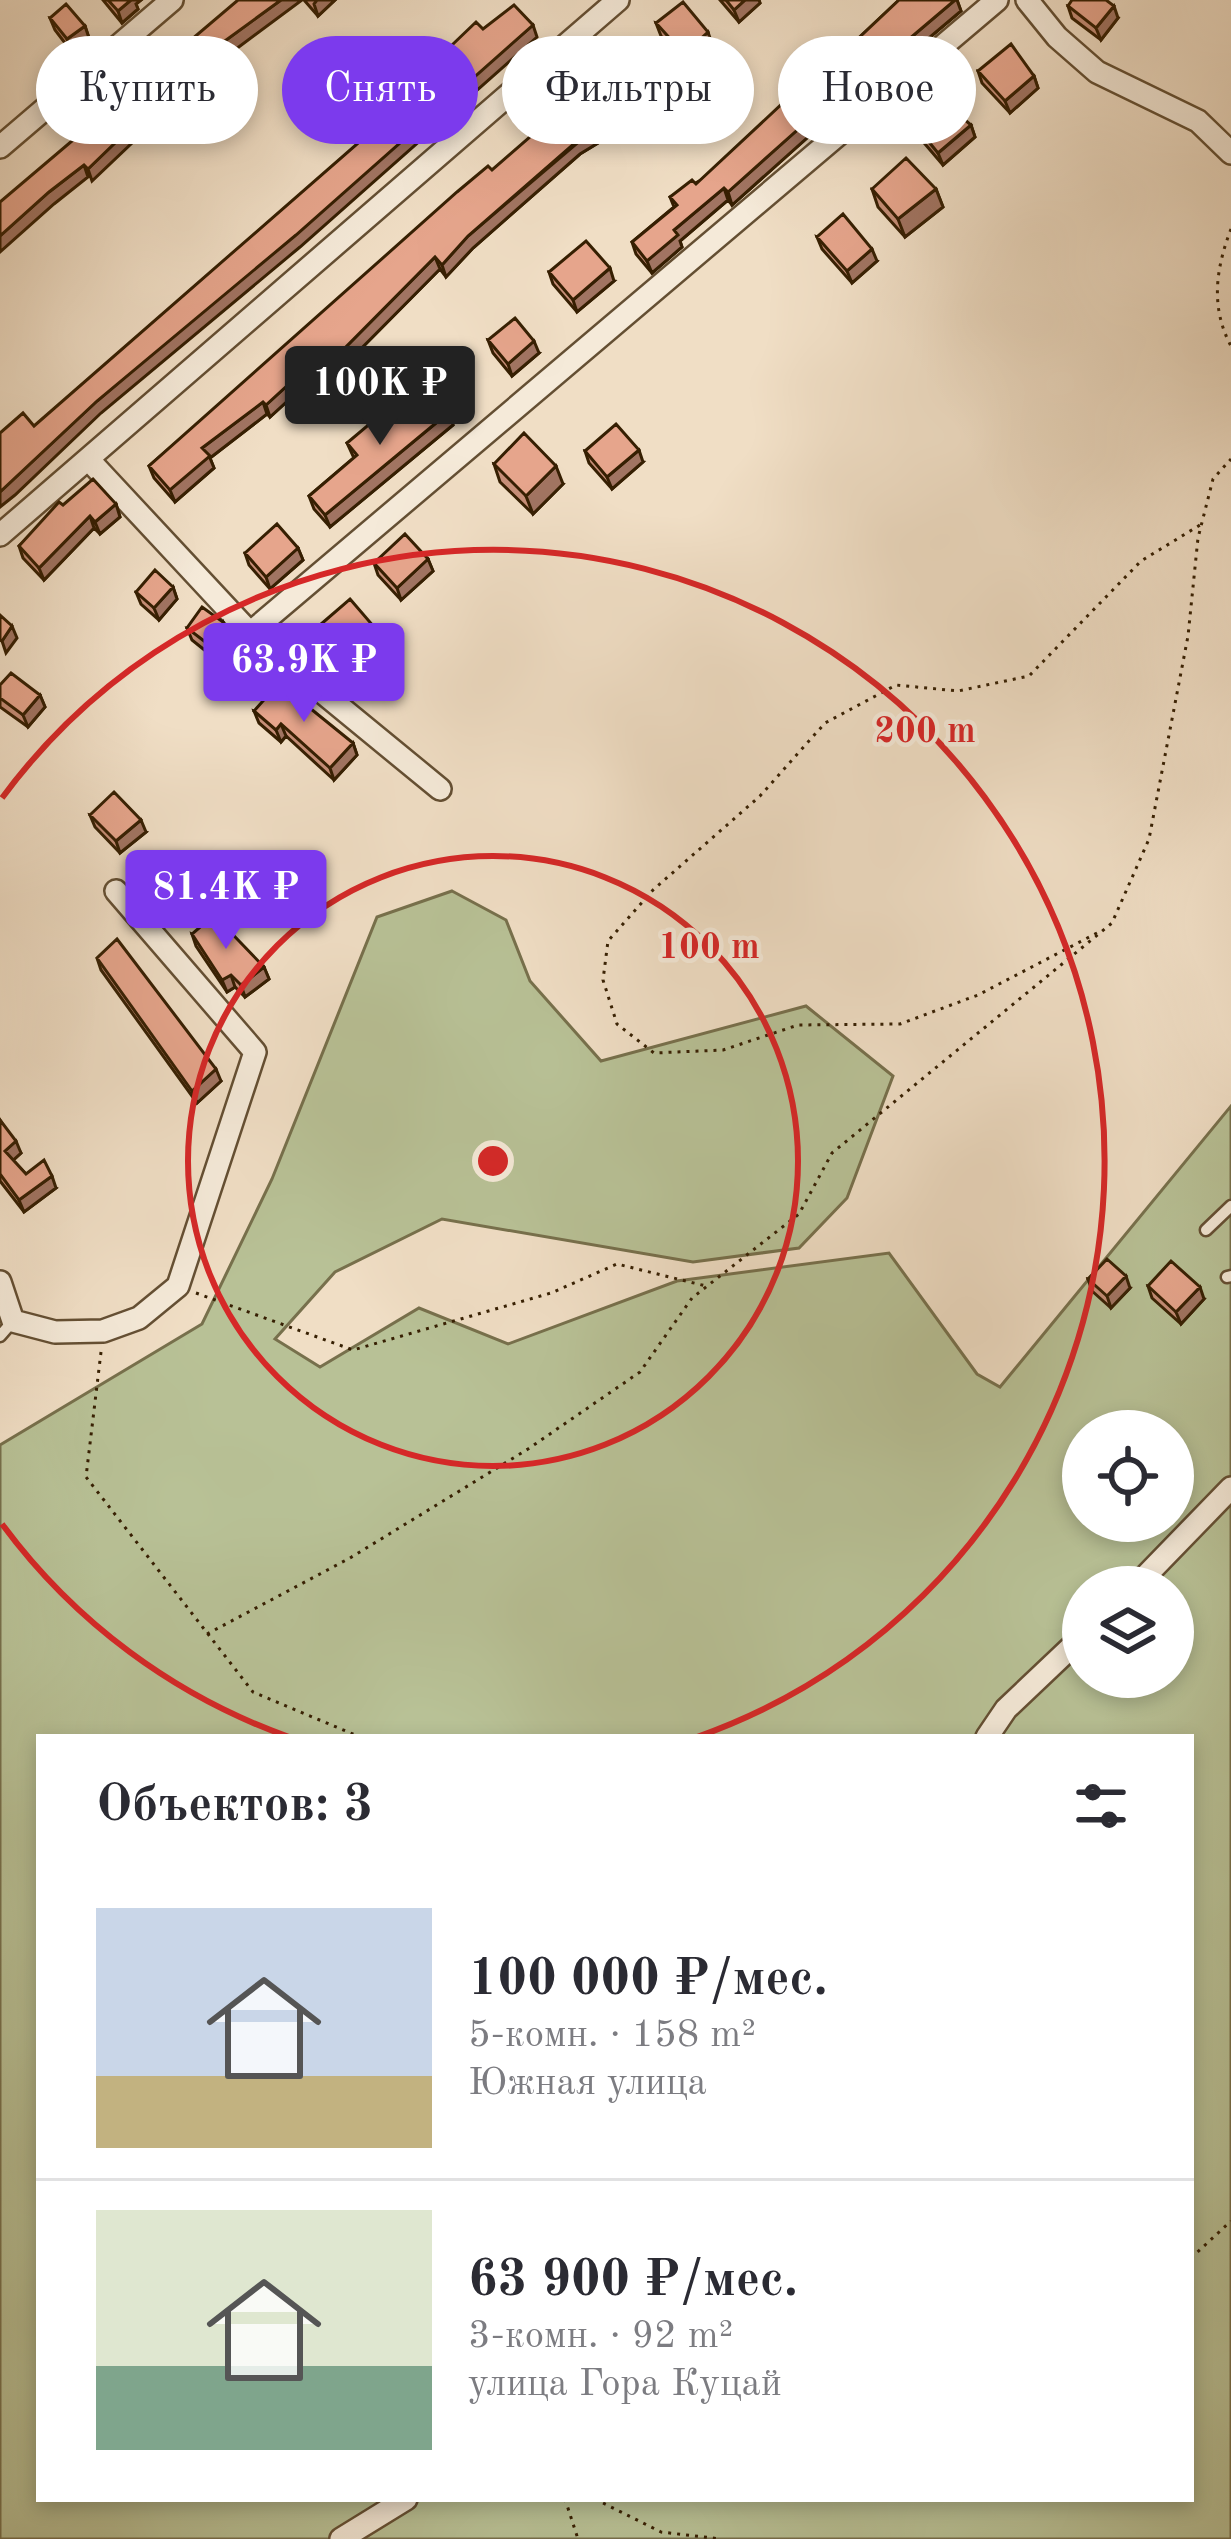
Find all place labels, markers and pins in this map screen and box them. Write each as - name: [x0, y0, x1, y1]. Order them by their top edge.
- pin: 100K ₽: [282, 346, 478, 448]
- pin: 63.9K ₽: [193, 623, 415, 725]
- pin: 81.4K ₽: [115, 850, 337, 952]
- centre of rings: [472, 1140, 514, 1182]

